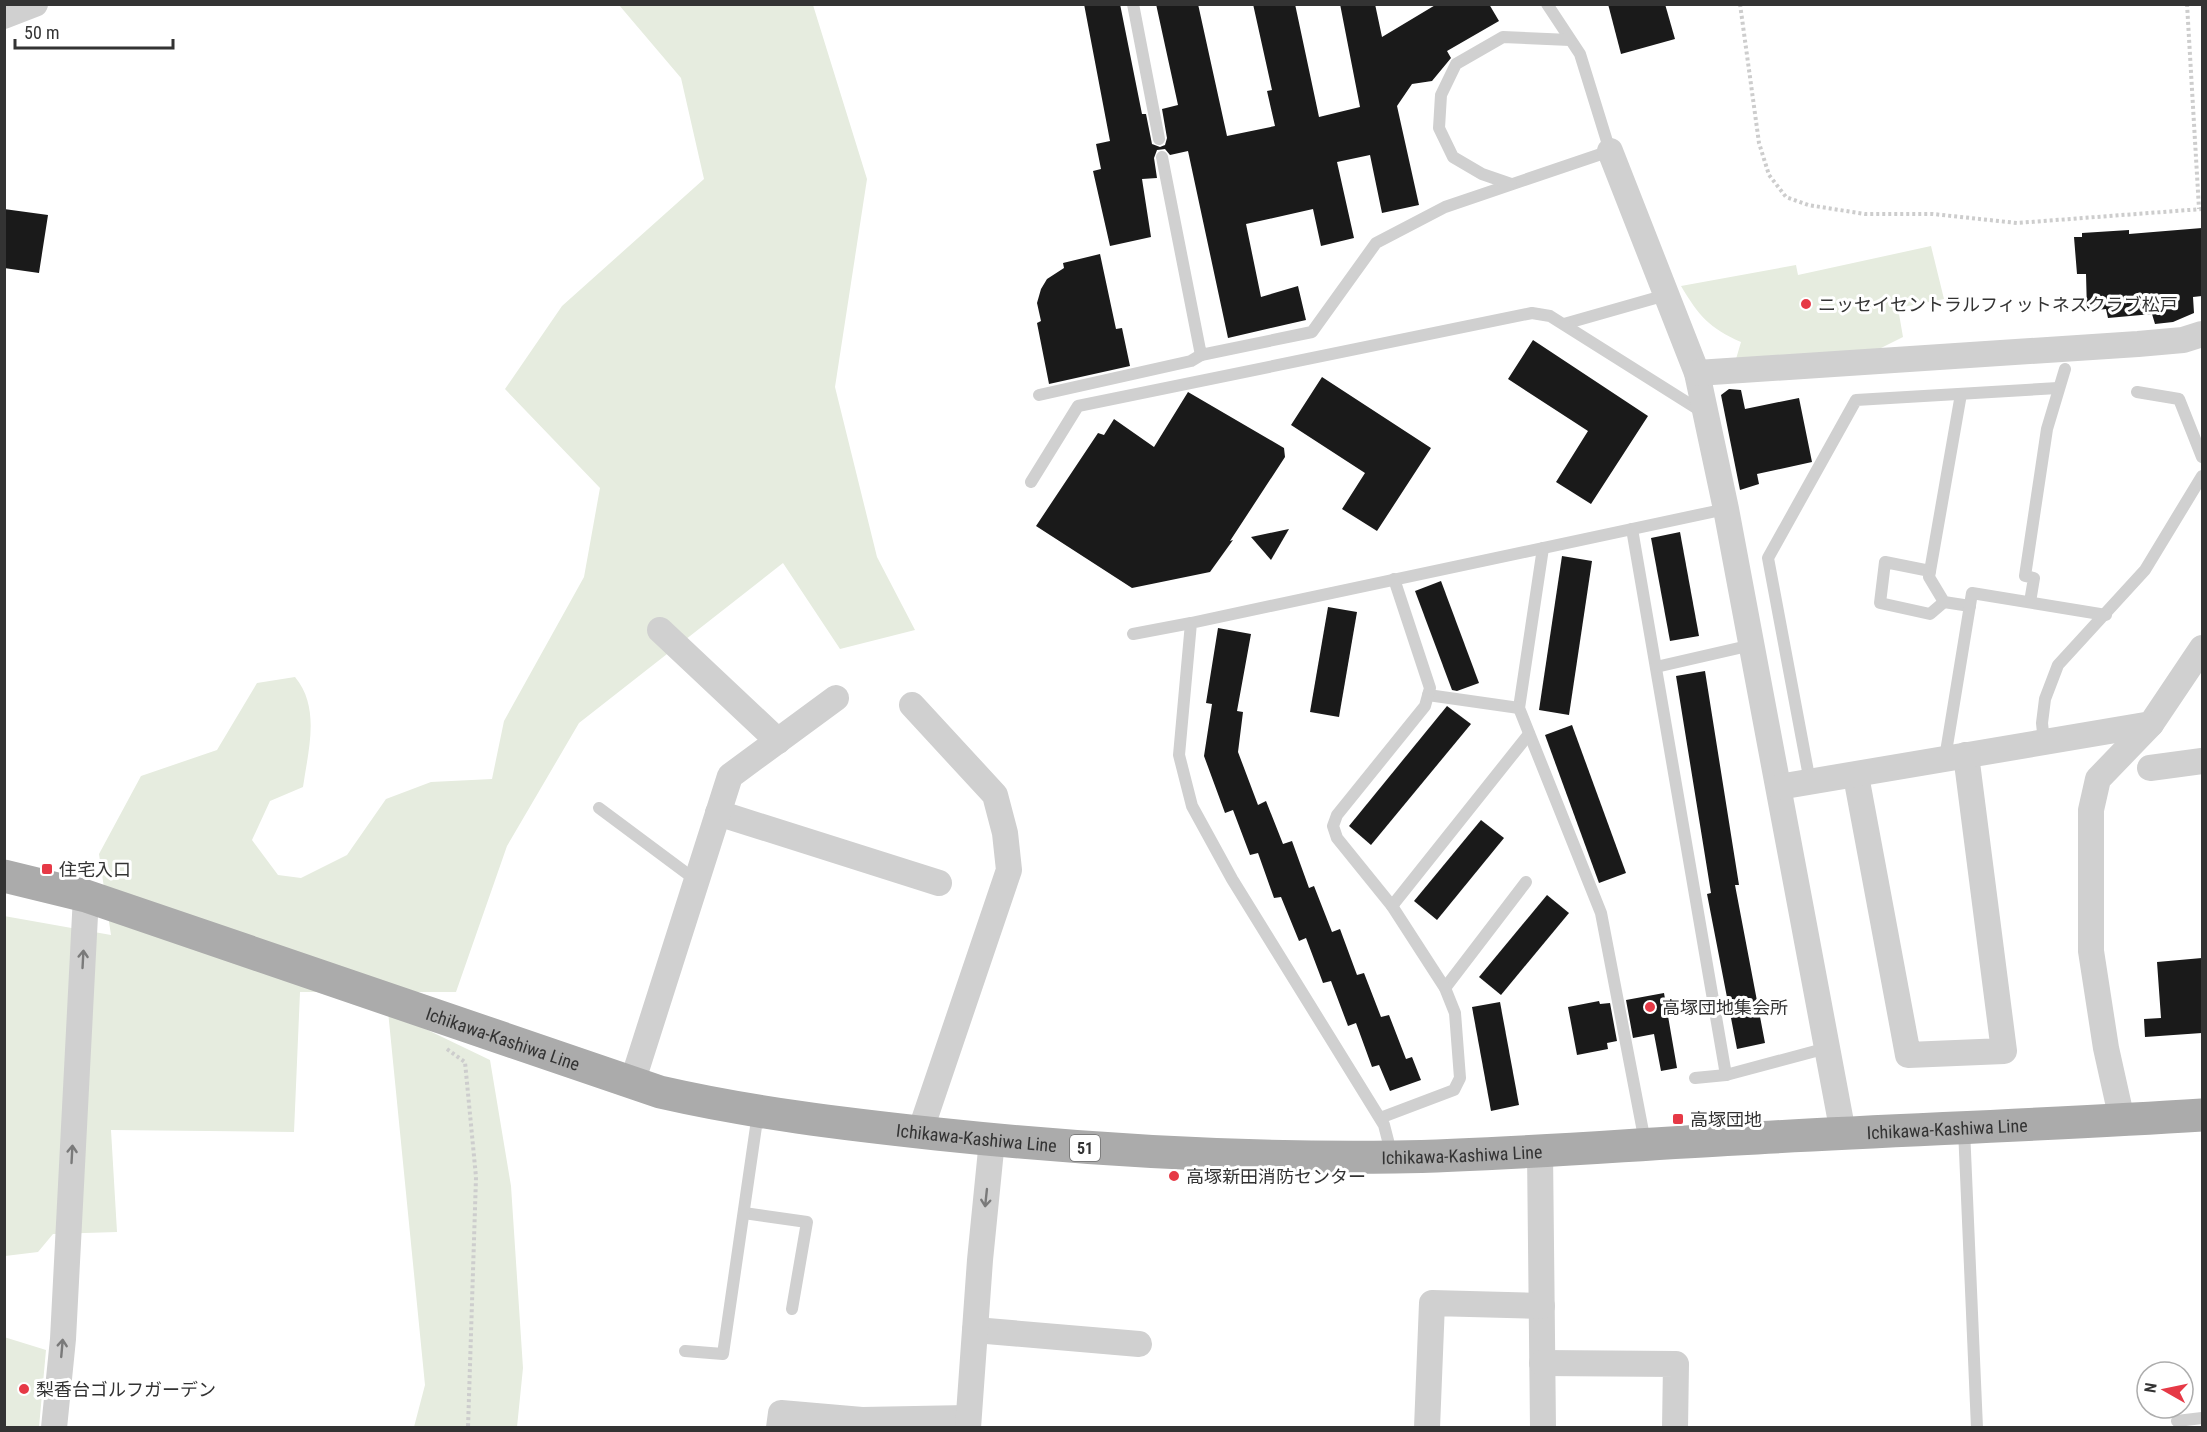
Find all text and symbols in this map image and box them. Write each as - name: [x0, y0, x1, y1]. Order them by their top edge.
- scale bar: [15, 12, 172, 50]
- text: 50 m: [24, 22, 59, 43]
- place label: ニッセイセントラルフィットネスクラブ松戸: [1818, 294, 2178, 315]
- marker: ニッセイセントラルフィットネスクラブ松戸: [1799, 297, 1813, 311]
- place label: 住宅入口: [59, 859, 131, 880]
- marker: 住宅入口: [40, 862, 54, 876]
- one-way arrow: [77, 949, 88, 969]
- place label: 高塚団地集会所: [1662, 997, 1788, 1018]
- marker: 高塚団地集会所: [1643, 1000, 1657, 1014]
- street label: Ichikawa-Kashiwa Line: [423, 1002, 583, 1074]
- place label: 高塚団地: [1690, 1109, 1762, 1130]
- marker: 高塚団地: [1671, 1112, 1685, 1126]
- street label: Ichikawa-Kashiwa Line: [1866, 1114, 2028, 1143]
- street label: Ichikawa-Kashiwa Line: [895, 1119, 1058, 1156]
- road number: 51: [1070, 1135, 1100, 1161]
- street label: Ichikawa-Kashiwa Line: [1381, 1140, 1543, 1168]
- one-way arrow: [67, 1144, 78, 1164]
- place label: 高塚新田消防センター: [1186, 1166, 1366, 1187]
- marker: 高塚新田消防センター: [1167, 1169, 1181, 1183]
- one-way arrow: [980, 1187, 991, 1207]
- one-way arrow: [57, 1339, 68, 1359]
- north arrow: [2135, 1360, 2195, 1420]
- place label: 梨香台ゴルフガーデン: [36, 1379, 216, 1400]
- text: N: [2141, 1381, 2161, 1394]
- marker: 梨香台ゴルフガーデン: [17, 1382, 31, 1396]

